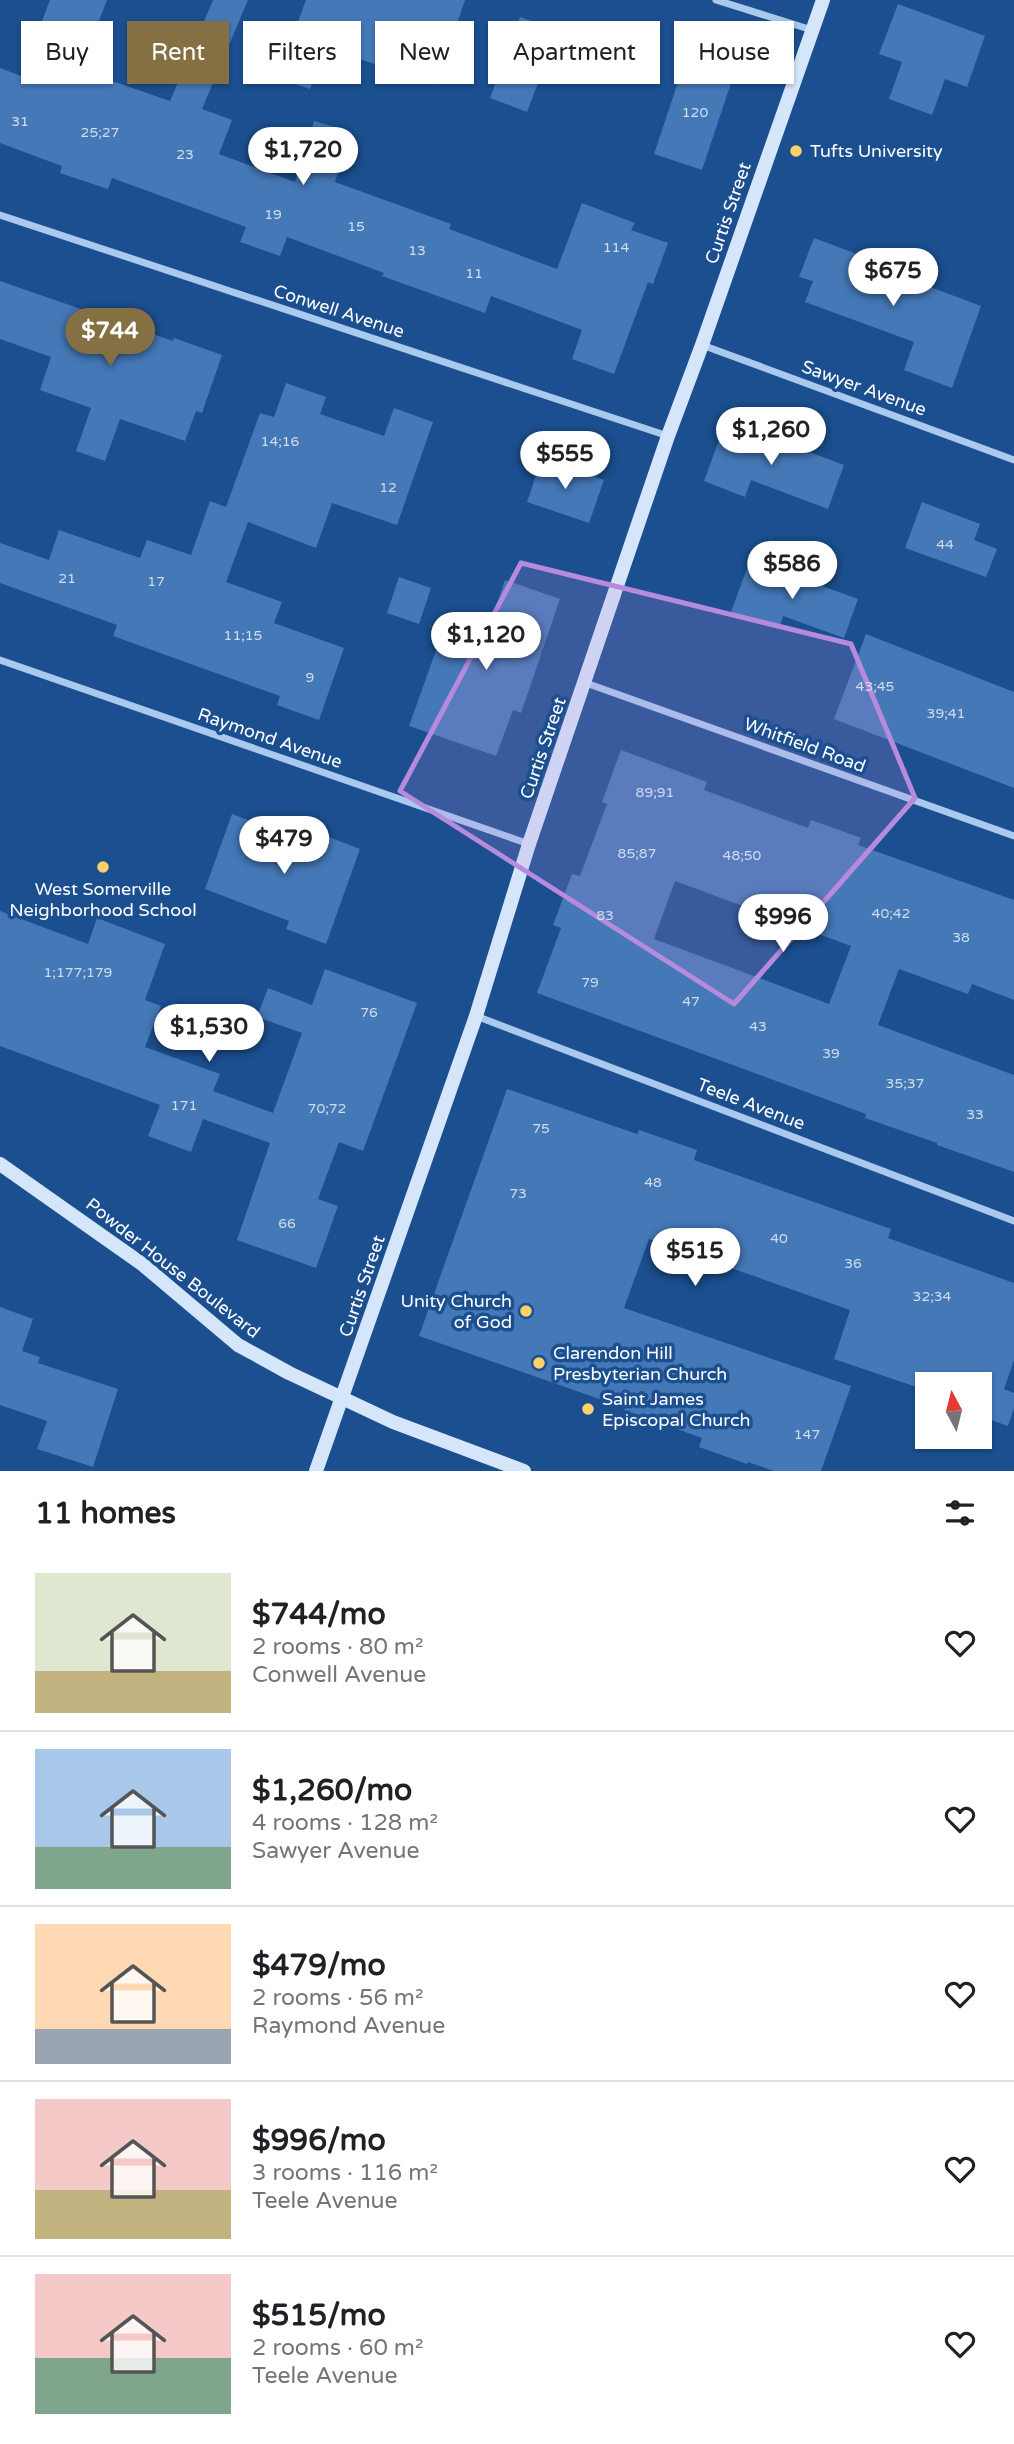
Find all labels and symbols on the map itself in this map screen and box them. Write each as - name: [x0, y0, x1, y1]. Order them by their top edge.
- house number: 120: [682, 104, 708, 121]
- house number: 31: [11, 113, 29, 130]
- house number: 25;27: [81, 124, 119, 141]
- pin: $1,720: [246, 128, 360, 187]
- place label: Tufts University: [810, 140, 943, 162]
- marker: Tufts University: [788, 143, 804, 159]
- house number: 23: [176, 146, 194, 163]
- street label: Curtis Street: [700, 159, 756, 267]
- house number: 19: [264, 206, 282, 223]
- house number: 15: [347, 218, 365, 235]
- house number: 114: [603, 239, 629, 256]
- house number: 13: [408, 242, 426, 259]
- pin: $675: [852, 248, 934, 308]
- house number: 11: [465, 265, 483, 282]
- street label: Conwell Avenue: [271, 279, 407, 343]
- pin: $744: [69, 308, 151, 368]
- street label: Sawyer Avenue: [799, 355, 929, 421]
- pin: $1,260: [714, 407, 828, 467]
- pin: $555: [524, 432, 606, 491]
- house number: 14;16: [261, 433, 300, 450]
- house number: 12: [379, 479, 397, 496]
- house number: 44: [936, 536, 954, 553]
- pin: $586: [751, 542, 833, 601]
- house number: 21: [58, 570, 76, 587]
- house number: 17: [147, 573, 165, 590]
- pin: $1,120: [429, 612, 543, 672]
- house number: 11;15: [224, 627, 262, 644]
- house number: 9: [306, 669, 314, 686]
- house number: 43;45: [856, 678, 894, 695]
- street label: Curtis Street: [515, 694, 571, 802]
- street label: Raymond Avenue: [195, 703, 345, 773]
- house number: 39;41: [927, 705, 965, 722]
- street label: Whitfield Road: [741, 713, 869, 777]
- house number: 89;91: [636, 784, 674, 801]
- pin: $479: [243, 816, 325, 876]
- house number: 85;87: [618, 845, 656, 862]
- house number: 48;50: [723, 847, 762, 864]
- marker: West Somerville Neighborhood School: [95, 859, 111, 875]
- place label: West Somerville Neighborhood School: [9, 878, 197, 921]
- pin: $996: [742, 894, 824, 954]
- house number: 40;42: [872, 905, 910, 922]
- house number: 83: [596, 907, 614, 924]
- house number: 38: [952, 929, 970, 946]
- house number: 1;177;179: [44, 964, 112, 981]
- house number: 79: [581, 974, 599, 991]
- house number: 47: [682, 993, 700, 1010]
- pin: $1,530: [152, 1004, 266, 1064]
- house number: 76: [360, 1004, 378, 1021]
- house number: 43: [749, 1018, 767, 1035]
- house number: 39: [822, 1045, 840, 1062]
- street label: Teele Avenue: [694, 1073, 808, 1135]
- house number: 35;37: [886, 1075, 924, 1092]
- house number: 171: [171, 1097, 197, 1114]
- house number: 70;72: [308, 1100, 346, 1117]
- house number: 33: [966, 1106, 984, 1123]
- house number: 75: [532, 1120, 550, 1137]
- house number: 48: [644, 1174, 662, 1191]
- house number: 73: [509, 1185, 527, 1202]
- street label: Powder House Boulevard: [81, 1193, 265, 1343]
- house number: 66: [278, 1215, 296, 1232]
- pin: $515: [654, 1228, 736, 1288]
- house number: 40: [770, 1230, 788, 1247]
- street label: Curtis Street: [334, 1232, 390, 1340]
- house number: 36: [844, 1255, 862, 1272]
- house number: 32;34: [913, 1288, 952, 1305]
- place label: Unity Church of God: [401, 1290, 512, 1333]
- marker: Unity Church of God: [518, 1303, 534, 1319]
- place label: Clarendon Hill Presbyterian Church: [553, 1342, 727, 1385]
- marker: Clarendon Hill Presbyterian Church: [531, 1355, 547, 1371]
- north arrow: [915, 1372, 992, 1449]
- place label: Saint James Episcopal Church: [602, 1388, 750, 1431]
- marker: Saint James Episcopal Church: [580, 1401, 596, 1417]
- house number: 147: [794, 1426, 820, 1443]

